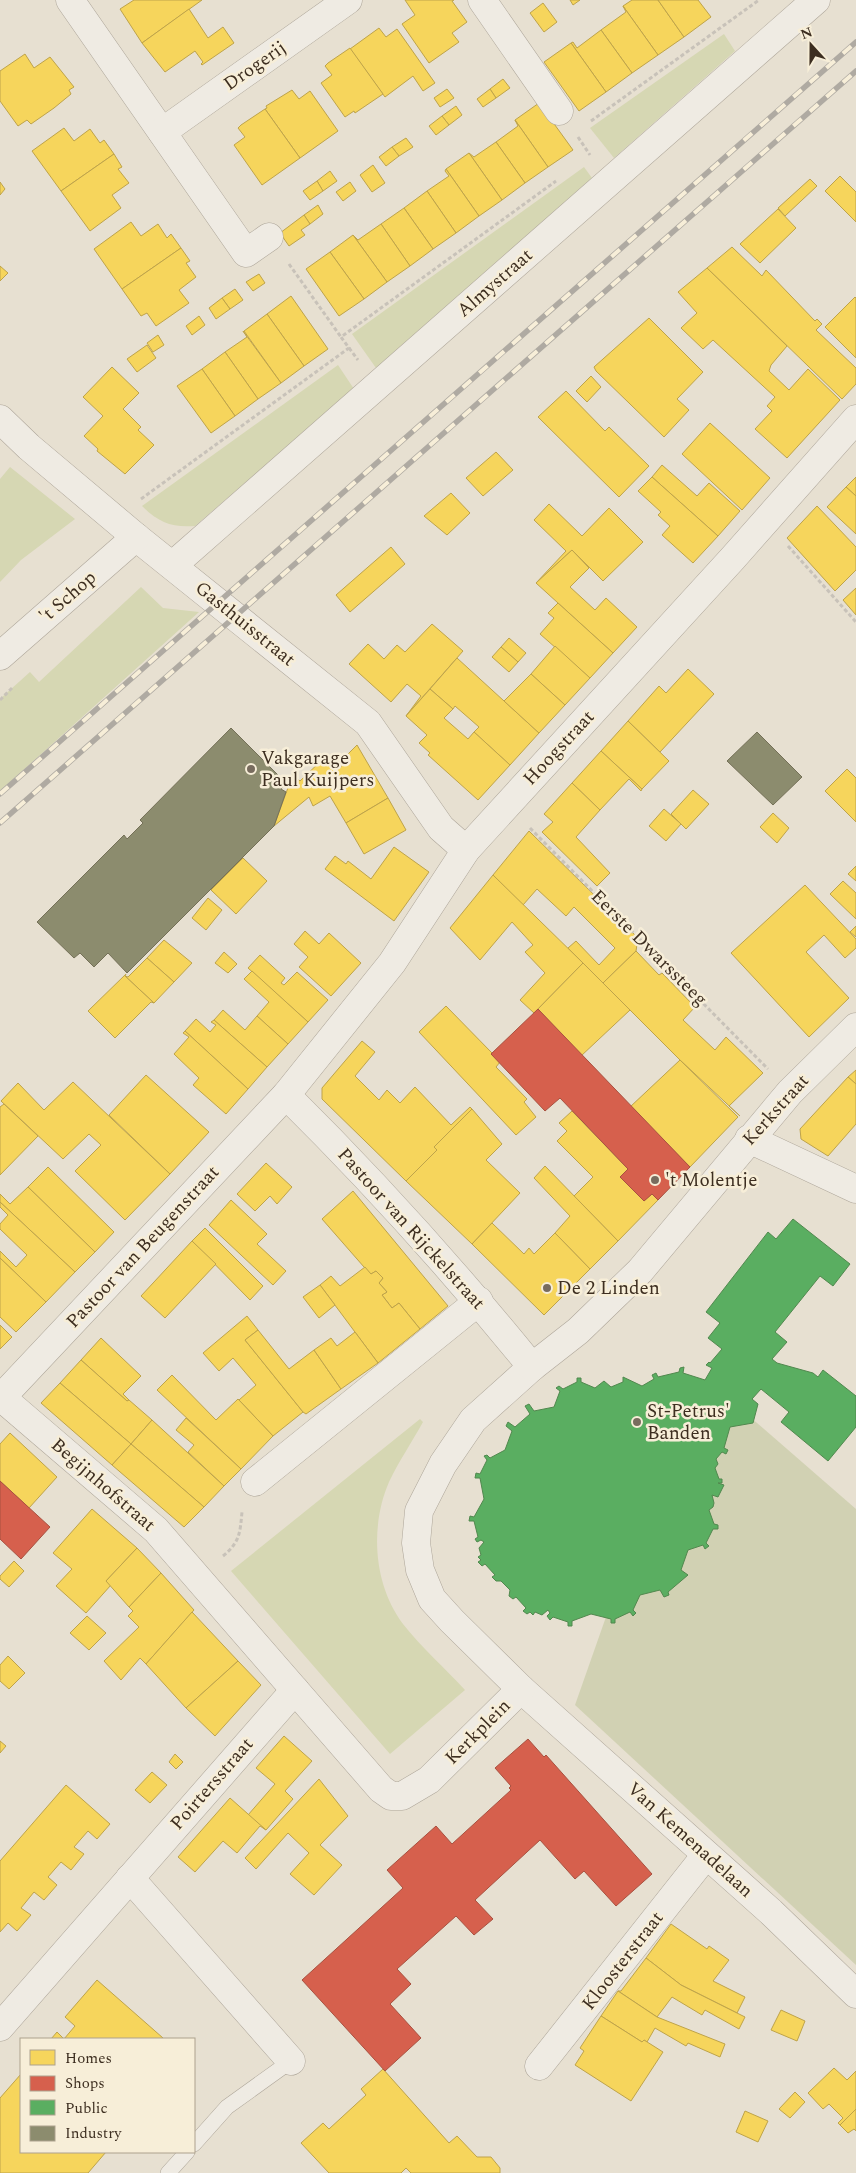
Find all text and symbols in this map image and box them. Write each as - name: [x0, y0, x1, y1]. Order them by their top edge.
- north arrow: [786, 20, 836, 70]
- text: N: [797, 21, 816, 45]
- street label: Drogerij: [217, 34, 293, 98]
- street label: Almystraat: [450, 241, 540, 324]
- street label: 't Schop: [33, 564, 103, 630]
- street label: Gasthuisstraat: [188, 574, 302, 674]
- street label: Hoogstraat: [516, 703, 602, 792]
- place label: Vakgarage Paul Kuijpers: [261, 744, 375, 795]
- marker: Vakgarage Paul Kuijpers: [245, 763, 257, 775]
- street label: Eerste Dwarssteeg: [584, 883, 714, 1013]
- street label: Kerkstraat: [736, 1067, 816, 1152]
- street label: Pastoor van Rijckelstraat: [330, 1141, 492, 1317]
- street label: Pastoor van Beugenstraat: [59, 1159, 227, 1335]
- place label: 't Molentje: [665, 1166, 757, 1195]
- marker: 't Molentje: [649, 1174, 661, 1186]
- place label: De 2 Linden: [557, 1274, 660, 1303]
- marker: De 2 Linden: [541, 1282, 553, 1294]
- place label: St-Petrus' Banden: [647, 1397, 730, 1448]
- marker: St-Petrus' Banden: [631, 1416, 643, 1428]
- street label: Begijnhofstraat: [44, 1431, 162, 1539]
- street label: Kerkplein: [438, 1692, 518, 1772]
- street label: Poirtersstraat: [163, 1731, 261, 1837]
- street label: Van Kemenadelaan: [620, 1775, 760, 1905]
- street label: Kloosterstraat: [575, 1905, 671, 2017]
- legend: [20, 2038, 195, 2153]
- text: Homes: [65, 2047, 112, 2070]
- text: Shops: [65, 2072, 105, 2095]
- text: Public: [65, 2097, 108, 2120]
- text: Industry: [65, 2122, 122, 2145]

